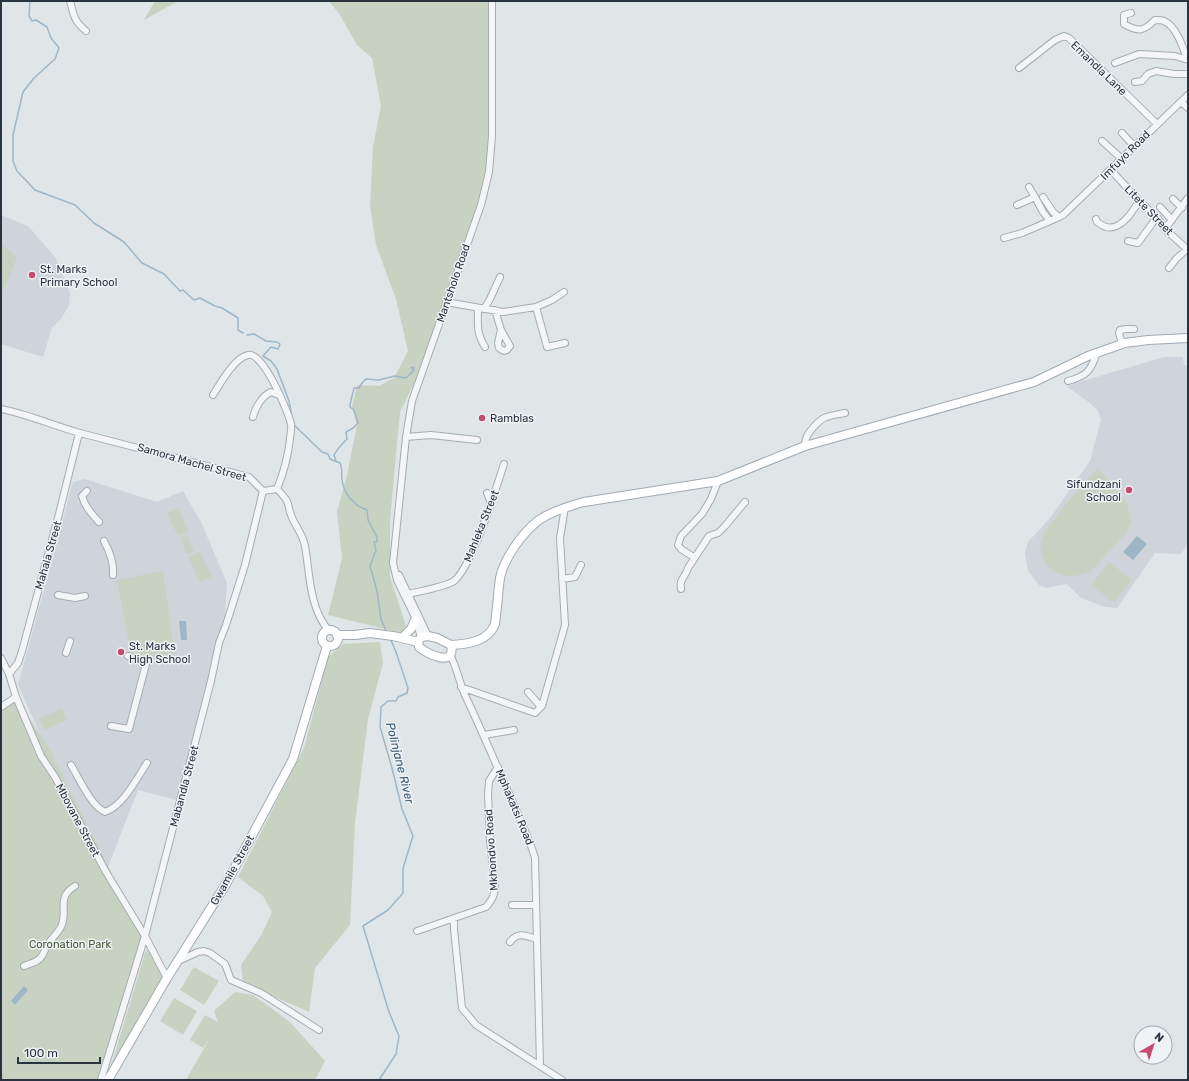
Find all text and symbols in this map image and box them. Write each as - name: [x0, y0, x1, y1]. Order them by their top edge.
- street label: Emandla Lane: [1068, 39, 1129, 98]
- street label: Imfuyo Road: [1098, 128, 1153, 183]
- street label: Litete Street: [1122, 183, 1176, 238]
- street label: Mantsholo Road: [434, 242, 473, 324]
- place label: St. Marks Primary School: [40, 263, 117, 289]
- marker: St. Marks Primary School: [27, 270, 37, 280]
- place label: Ramblas: [490, 412, 534, 425]
- marker: Ramblas: [477, 413, 487, 423]
- street label: Samora Machel Street: [136, 441, 249, 484]
- place label: Sifundzani School: [1066, 478, 1121, 504]
- marker: Sifundzani School: [1124, 485, 1134, 495]
- street label: Mahleka Street: [461, 488, 502, 564]
- street label: Mahala Street: [32, 519, 65, 591]
- place label: St. Marks High School: [129, 640, 190, 666]
- marker: St. Marks High School: [116, 647, 126, 657]
- water label: Polinjane River: [383, 721, 417, 805]
- street label: Mabandla Street: [167, 743, 202, 828]
- street label: Mphakatsi Road: [493, 767, 536, 847]
- street label: Mbovane Street: [53, 782, 103, 860]
- street label: Mkhondvo Road: [482, 809, 501, 891]
- street label: Gwamile Street: [208, 832, 257, 908]
- park label: Coronation Park: [29, 938, 111, 951]
- north arrow: [1133, 1025, 1173, 1065]
- text: N: [1152, 1030, 1166, 1045]
- scale bar: [18, 1039, 100, 1065]
- text: 100 m: [24, 1046, 58, 1060]

